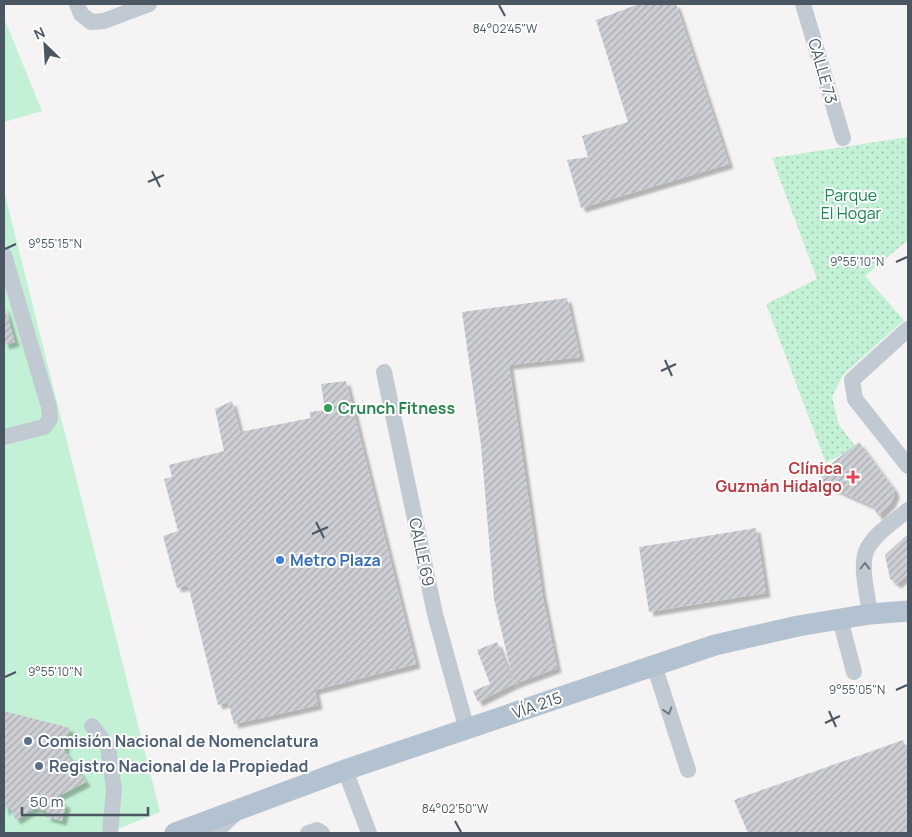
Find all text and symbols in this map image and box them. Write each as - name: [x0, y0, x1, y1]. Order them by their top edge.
- north arrow: [20, 20, 70, 70]
- text: 84°02'45"W: [473, 20, 538, 37]
- text: N: [31, 22, 48, 44]
- street label: CALLE 73: [803, 36, 843, 106]
- park label: Parque El Hogar: [821, 184, 882, 224]
- text: 9°55'15"N: [28, 235, 82, 252]
- text: 9°55'10"N: [830, 253, 884, 270]
- place label: Crunch Fitness: [338, 397, 455, 419]
- marker: Crunch Fitness: [322, 402, 334, 414]
- place label: Clínica Guzmán Hidalgo: [716, 457, 842, 497]
- marker: Clínica Guzmán Hidalgo: [846, 470, 860, 484]
- street label: CALLE 69: [404, 516, 440, 588]
- place label: Metro Plaza: [290, 549, 381, 571]
- marker: Metro Plaza: [274, 554, 286, 566]
- one-way arrow: [860, 561, 870, 569]
- text: 9°55'10"N: [28, 663, 82, 680]
- text: 9°55'05"N: [829, 681, 885, 698]
- street label: VÍA 215: [509, 686, 565, 724]
- one-way arrow: [662, 707, 672, 715]
- place label: Comisión Nacional de Nomenclatura: [38, 730, 318, 752]
- marker: Comisión Nacional de Nomenclatura: [22, 735, 34, 747]
- place label: Registro Nacional de la Propiedad: [49, 755, 308, 777]
- marker: Registro Nacional de la Propiedad: [33, 760, 45, 772]
- scale bar: [22, 784, 149, 816]
- text: 50 m: [30, 791, 64, 812]
- text: 84°02'50"W: [422, 800, 489, 817]

